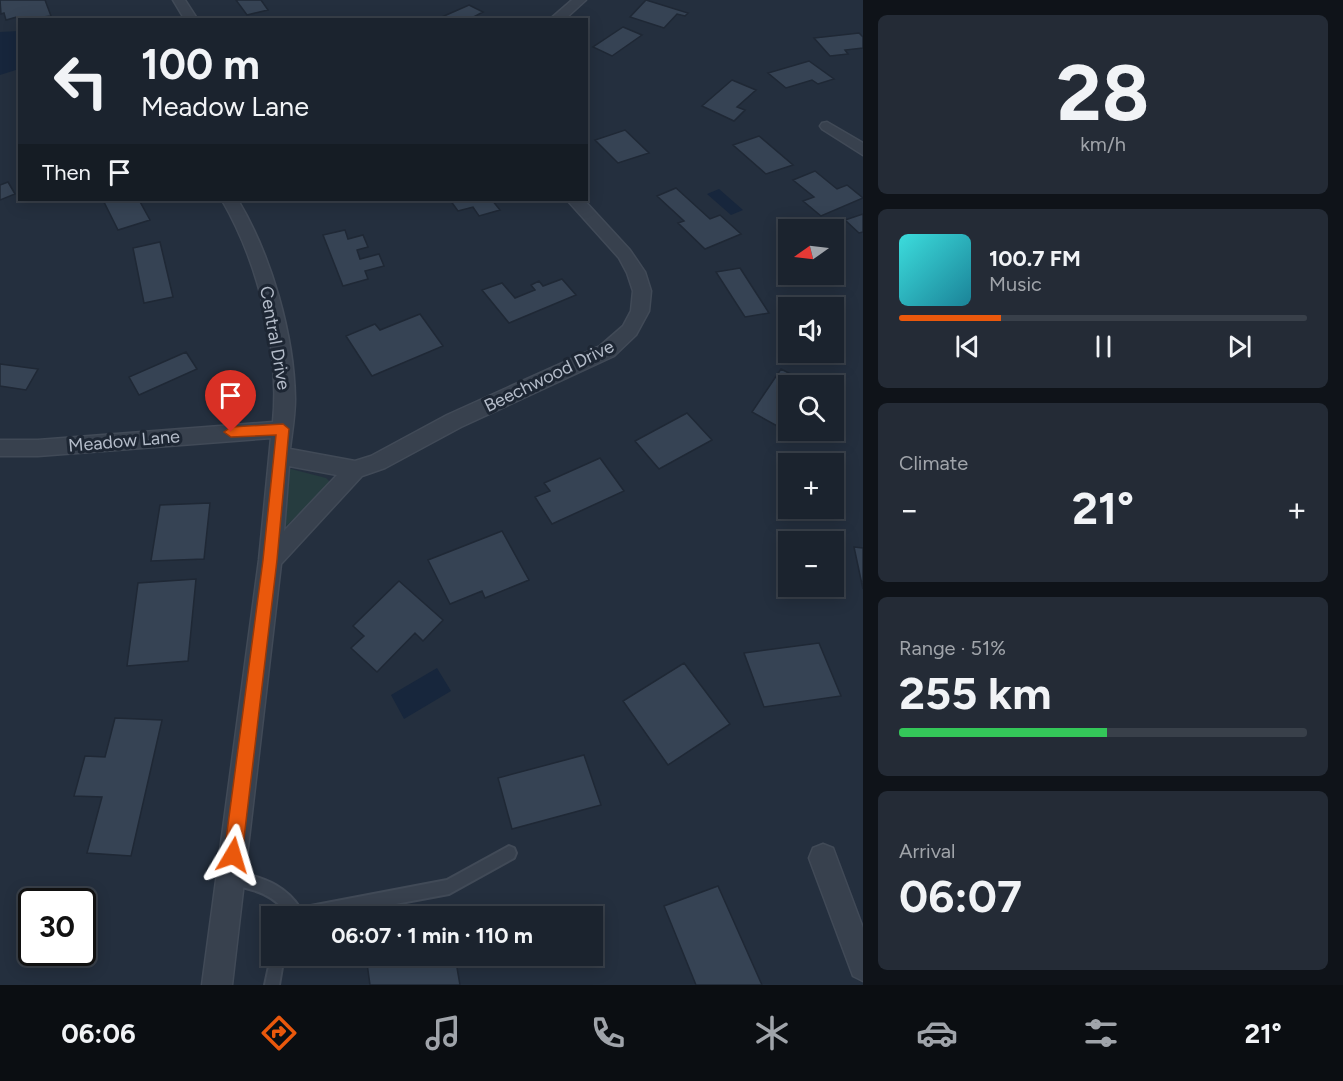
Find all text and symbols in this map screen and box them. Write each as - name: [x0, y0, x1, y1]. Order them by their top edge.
- text: 100 m: [141, 39, 260, 90]
- icon: left: [42, 42, 120, 120]
- text: 28: [1057, 46, 1149, 140]
- text: Meadow Lane: [141, 90, 309, 123]
- text: km/h: [1080, 132, 1126, 156]
- icon: arrive: [103, 156, 136, 189]
- text: Then: [42, 159, 91, 186]
- north arrow: [778, 219, 844, 285]
- map controls: [778, 219, 844, 597]
- text: 100.7 FM: [989, 245, 1081, 272]
- text: Music: [989, 272, 1042, 296]
- street label: Central Drive: [255, 284, 295, 392]
- button: sound: [778, 297, 844, 363]
- icon: previous: [951, 330, 984, 363]
- icon: pause: [1087, 330, 1120, 363]
- icon: next: [1223, 330, 1256, 363]
- street label: Beechwood Drive: [480, 335, 618, 417]
- pin: [205, 370, 256, 432]
- button: search: [778, 375, 844, 441]
- icon: arrive: [214, 379, 247, 412]
- street label: Meadow Lane: [67, 425, 181, 457]
- text: Climate: [899, 451, 968, 475]
- button: +: [778, 453, 844, 519]
- text: 21°: [1072, 481, 1134, 535]
- text: −: [899, 490, 920, 529]
- text: +: [1286, 490, 1307, 529]
- button: −: [778, 531, 844, 597]
- text: Range · 51%: [899, 636, 1006, 660]
- text: 255 km: [899, 666, 1052, 720]
- position arrow: [201, 823, 265, 887]
- text: Arrival: [899, 839, 955, 863]
- text: 06:07: [899, 869, 1022, 923]
- speed limit sign: 30: [18, 888, 96, 966]
- text: 06:07 · 1 min · 110 m: [331, 922, 533, 949]
- icon: directions: [258, 1012, 300, 1054]
- icon: music: [422, 1012, 464, 1054]
- icon: phone: [587, 1012, 629, 1054]
- icon: climate: [751, 1012, 793, 1054]
- icon: car: [916, 1012, 958, 1054]
- icon: filters: [1080, 1012, 1122, 1054]
- text: 06:06: [61, 1017, 136, 1050]
- text: 21°: [1245, 1017, 1282, 1050]

